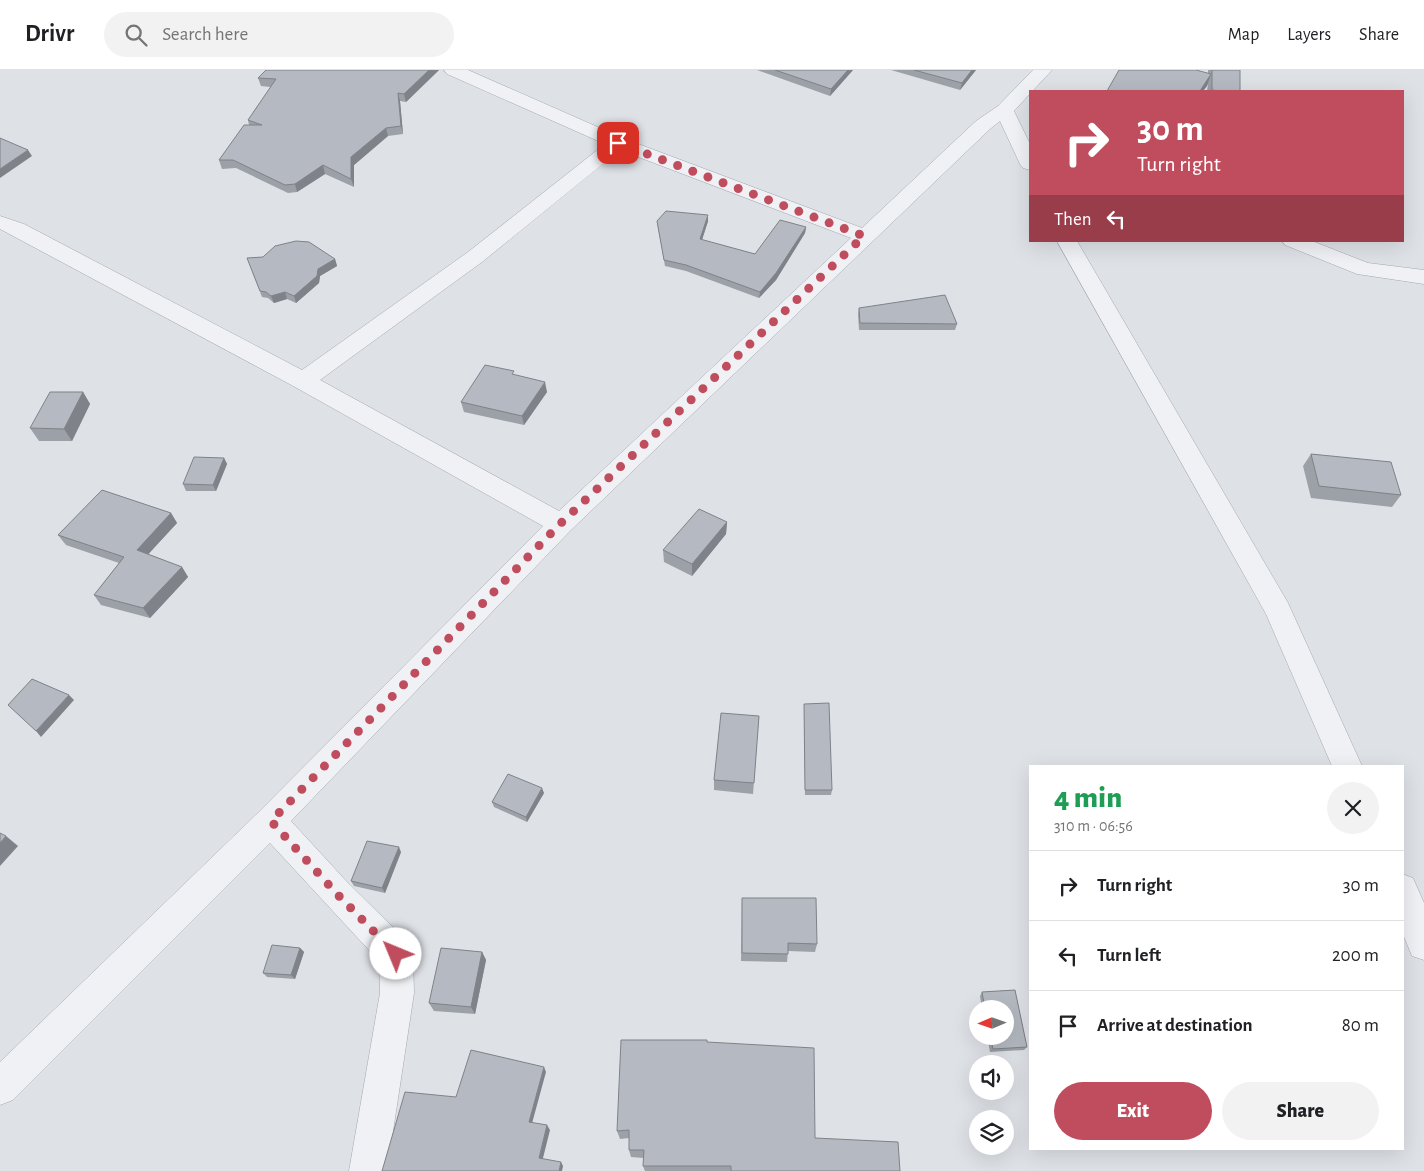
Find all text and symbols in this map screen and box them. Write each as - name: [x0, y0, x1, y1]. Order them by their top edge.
- search box: [104, 12, 454, 57]
- icon: search: [122, 21, 150, 49]
- text: Drivr: [25, 22, 74, 46]
- text: Search here: [162, 25, 248, 44]
- text: Map: [1228, 26, 1259, 44]
- text: Layers: [1287, 26, 1331, 44]
- text: Share: [1359, 26, 1399, 44]
- icon: right: [1054, 110, 1119, 175]
- text: 30 m: [1137, 112, 1204, 147]
- pin: [597, 122, 639, 164]
- icon: arrive: [604, 129, 632, 157]
- text: Turn right: [1137, 153, 1221, 175]
- icon: left: [1102, 205, 1130, 233]
- text: Then: [1054, 210, 1092, 229]
- button: close: [1327, 782, 1379, 834]
- text: 4 min: [1054, 783, 1122, 813]
- text: 310 m · 06:56: [1054, 818, 1133, 834]
- icon: right: [1054, 872, 1082, 900]
- text: Turn right: [1097, 876, 1172, 895]
- text: 30 m: [1343, 876, 1379, 895]
- position arrow: [369, 927, 421, 979]
- icon: left: [1054, 942, 1082, 970]
- text: Turn left: [1097, 946, 1161, 965]
- text: 200 m: [1332, 946, 1379, 965]
- north arrow: [969, 1000, 1014, 1045]
- map controls: [969, 1000, 1014, 1155]
- icon: arrive: [1054, 1012, 1082, 1040]
- text: Arrive at destination: [1097, 1016, 1253, 1035]
- text: 80 m: [1342, 1016, 1379, 1035]
- button: sound: [969, 1055, 1014, 1100]
- button: Exit: [1054, 1082, 1212, 1140]
- button: Share: [1222, 1082, 1379, 1140]
- button: layers: [969, 1110, 1014, 1155]

